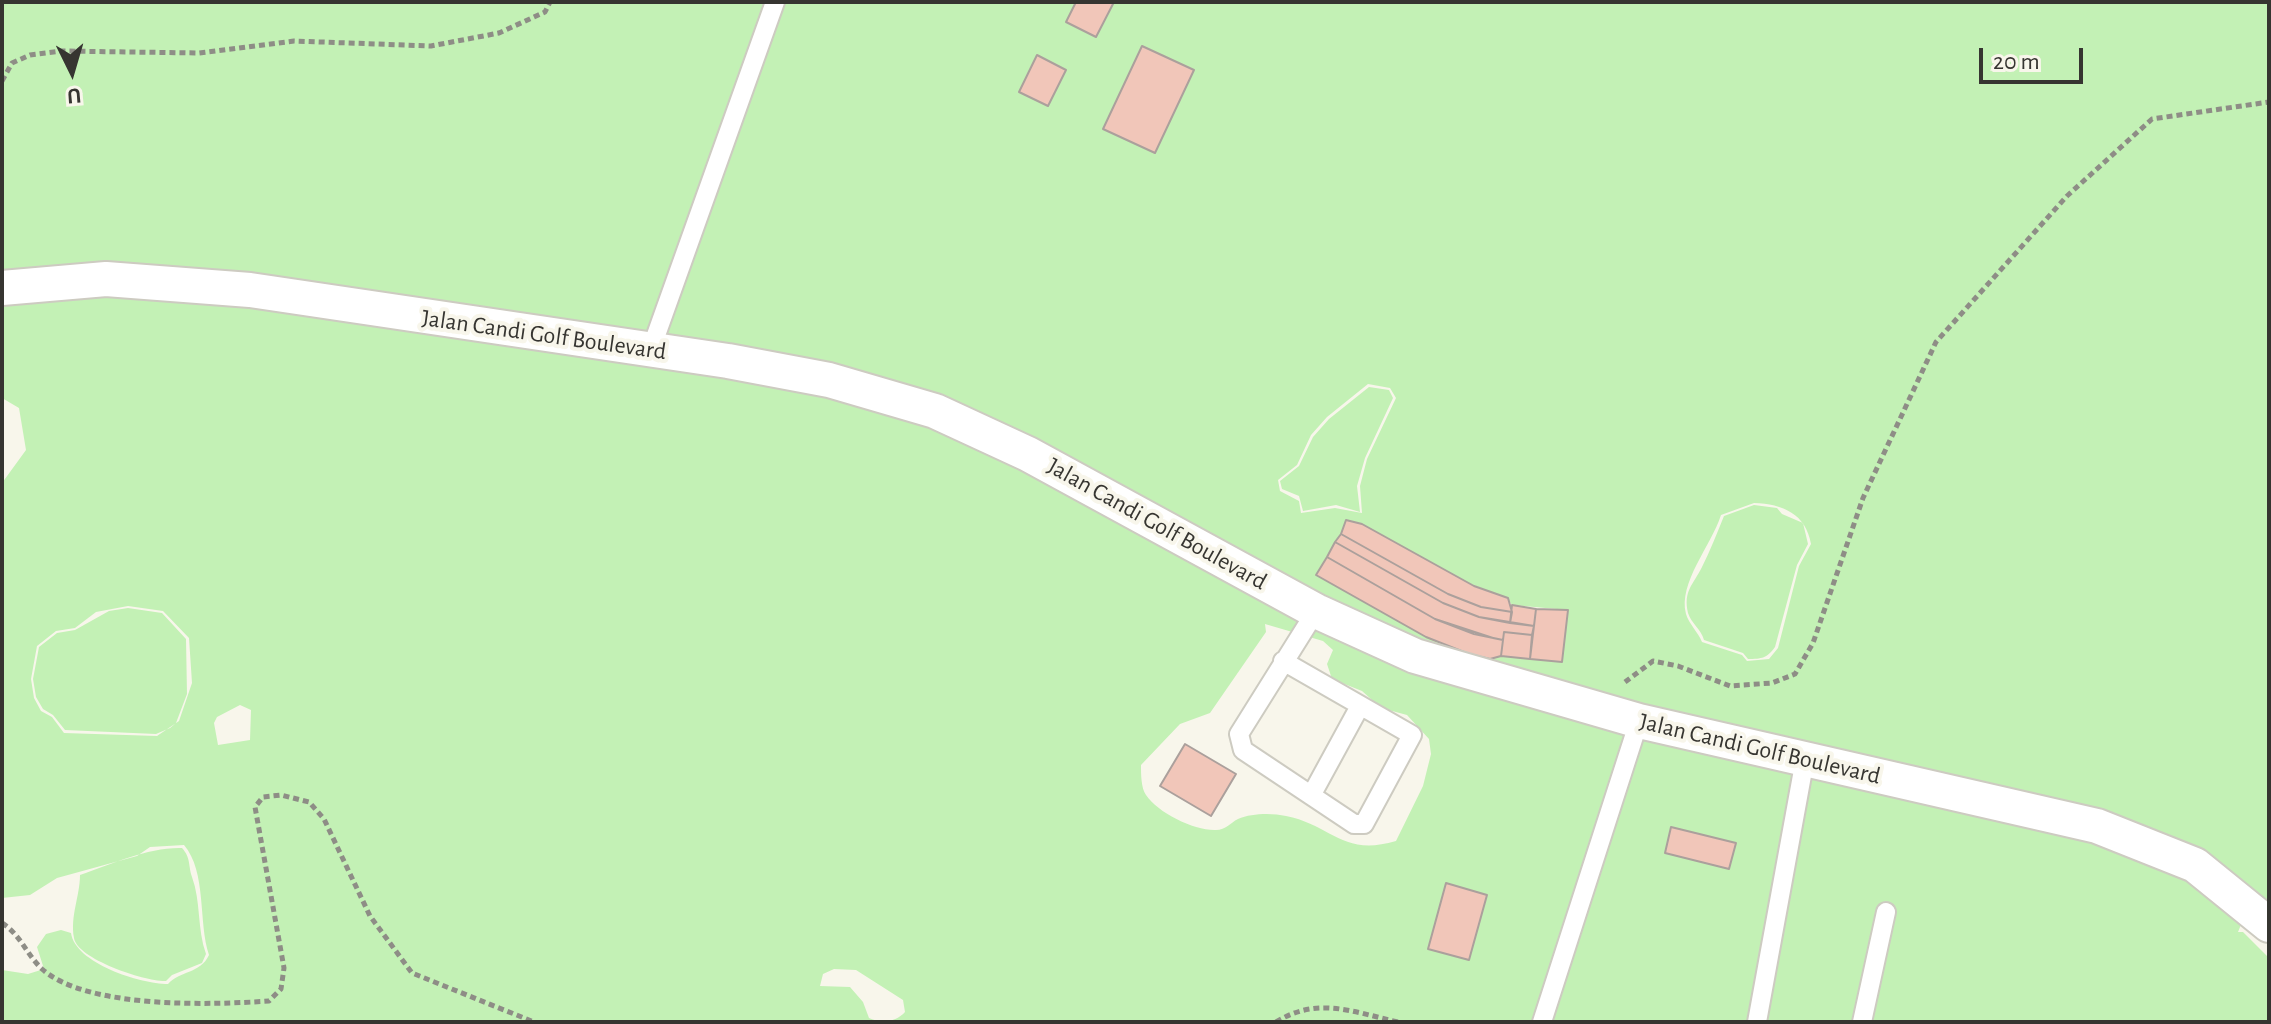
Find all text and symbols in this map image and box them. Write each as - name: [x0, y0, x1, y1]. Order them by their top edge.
- north arrow: [32, 32, 112, 112]
- scale bar: [1983, 32, 2087, 82]
- text: 20 m: [1993, 50, 2040, 74]
- text: U: [66, 84, 82, 107]
- street label: Jalan Candi Golf Boulevard: [420, 304, 668, 366]
- street label: Jalan Candi Golf Boulevard: [1042, 452, 1272, 596]
- street label: Jalan Candi Golf Boulevard: [1637, 707, 1883, 791]

